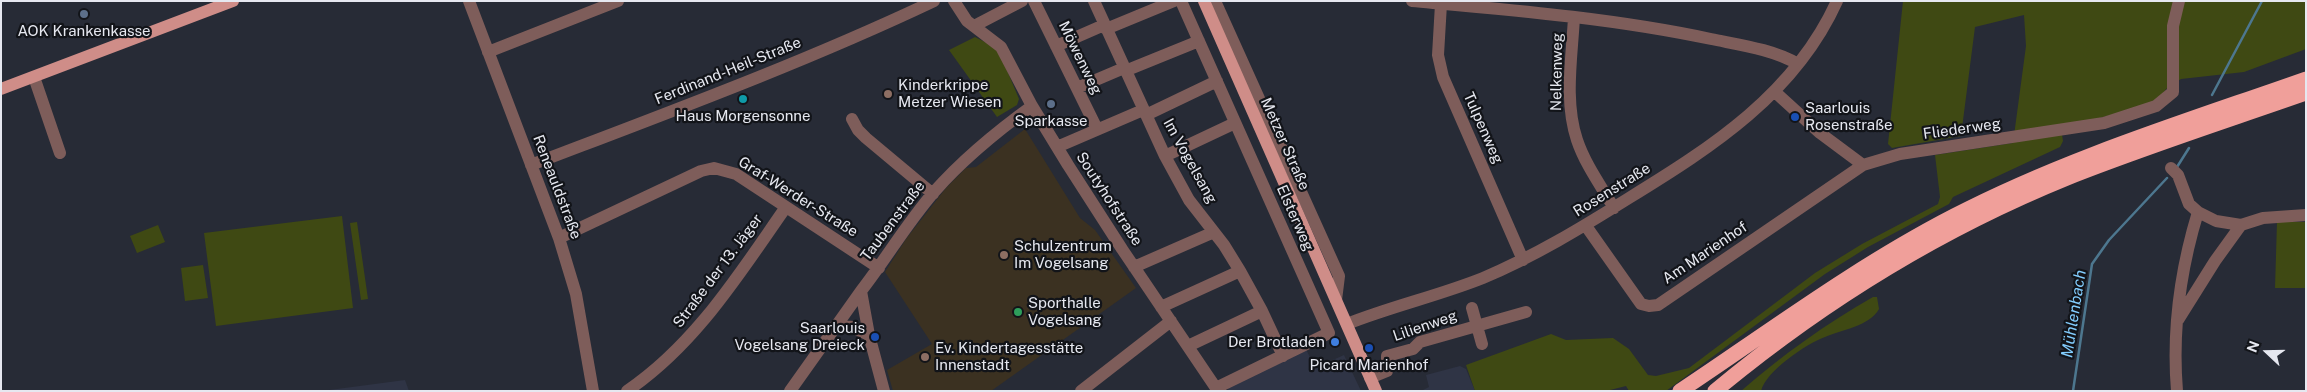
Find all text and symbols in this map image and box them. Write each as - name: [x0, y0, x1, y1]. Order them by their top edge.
- marker: AOK Krankenkasse: [78, 8, 90, 20]
- street label: Möwenweg: [1055, 18, 1105, 98]
- place label: AOK Krankenkasse: [17, 22, 151, 40]
- street label: Ferdinand-Heil-Straße: [652, 33, 804, 109]
- street label: Nelkenweg: [1547, 33, 1567, 111]
- place label: Kinderkrippe Metzer Wiesen: [898, 76, 1002, 111]
- marker: Kinderkrippe Metzer Wiesen: [882, 88, 894, 100]
- street label: Tulpenweg: [1459, 89, 1507, 167]
- marker: Haus Morgensonne: [737, 93, 749, 105]
- street label: Metzer Straße: [1257, 95, 1313, 193]
- marker: Sparkasse: [1045, 98, 1057, 110]
- place label: Saarlouis Rosenstraße: [1805, 99, 1892, 134]
- place label: Haus Morgensonne: [675, 107, 811, 125]
- marker: Saarlouis Rosenstraße: [1789, 111, 1801, 123]
- place label: Sparkasse: [1014, 112, 1088, 130]
- street label: Im Vogelsang: [1159, 115, 1221, 207]
- street label: Fliederweg: [1922, 115, 2002, 143]
- street label: Reneauldstraße: [529, 132, 585, 242]
- street label: Soutyhofstraße: [1072, 149, 1146, 249]
- street label: Graf-Werder-Straße: [735, 153, 861, 241]
- street label: Rosenstraße: [1570, 159, 1654, 221]
- street label: Taubenstraße: [857, 177, 929, 265]
- street label: Elsterweg: [1272, 182, 1318, 254]
- street label: Straße der 13. Jäger: [669, 211, 767, 331]
- street label: Am Marienhof: [1659, 218, 1751, 288]
- place label: Schulzentrum Im Vogelsang: [1014, 237, 1112, 272]
- marker: Schulzentrum Im Vogelsang: [998, 249, 1010, 261]
- water label: Mühlenbach: [2058, 269, 2090, 359]
- place label: Sporthalle Vogelsang: [1028, 294, 1102, 329]
- marker: Sporthalle Vogelsang: [1012, 306, 1024, 318]
- street label: Lilienweg: [1390, 307, 1460, 345]
- place label: Saarlouis Vogelsang Dreieck: [734, 319, 865, 354]
- north arrow: [2242, 327, 2292, 377]
- marker: Saarlouis Vogelsang Dreieck: [869, 331, 881, 343]
- place label: Der Brotladen: [1228, 333, 1325, 351]
- marker: Der Brotladen: [1329, 336, 1341, 348]
- place label: Ev. Kindertagesstätte Innenstadt: [935, 339, 1083, 374]
- text: N: [2244, 339, 2262, 355]
- marker: Picard Marienhof: [1363, 342, 1375, 354]
- marker: Ev. Kindertagesstätte Innenstadt: [919, 351, 931, 363]
- place label: Picard Marienhof: [1310, 356, 1428, 374]

